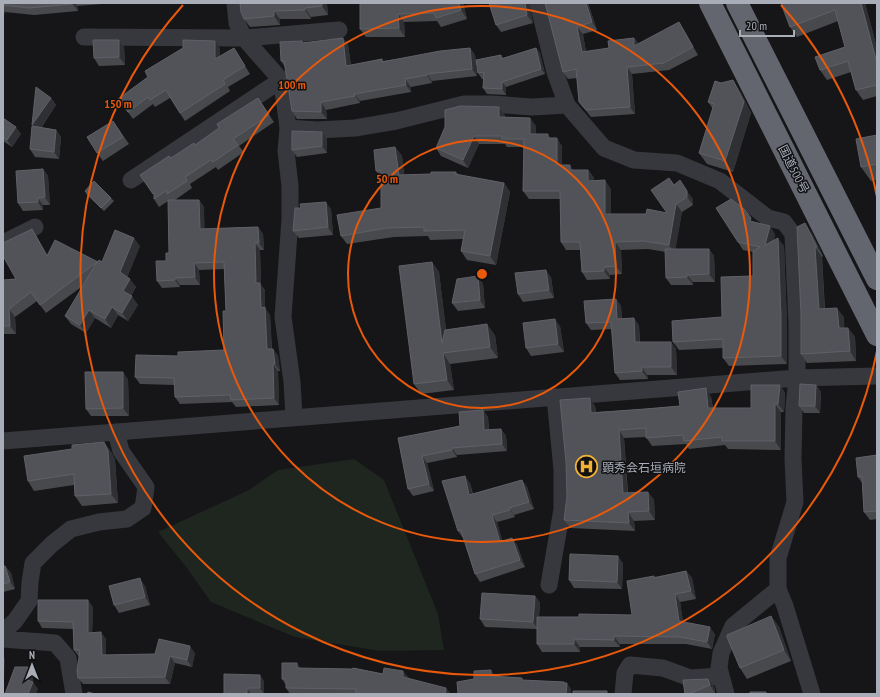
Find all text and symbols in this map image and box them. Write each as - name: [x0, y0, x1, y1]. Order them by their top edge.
- scale bar: [740, 12, 794, 38]
- text: 20 m: [746, 18, 767, 33]
- text: 100 m: [278, 77, 306, 92]
- text: 150 m: [104, 96, 132, 111]
- street label: 国道500号: [775, 142, 813, 196]
- text: 50 m: [376, 171, 398, 186]
- centre of rings: [475, 267, 489, 281]
- hospital icon: 顕秀会石垣病院: [573, 454, 599, 480]
- place label: 顕秀会石垣病院: [602, 460, 686, 475]
- north arrow: [12, 645, 52, 685]
- text: N: [29, 648, 35, 662]

